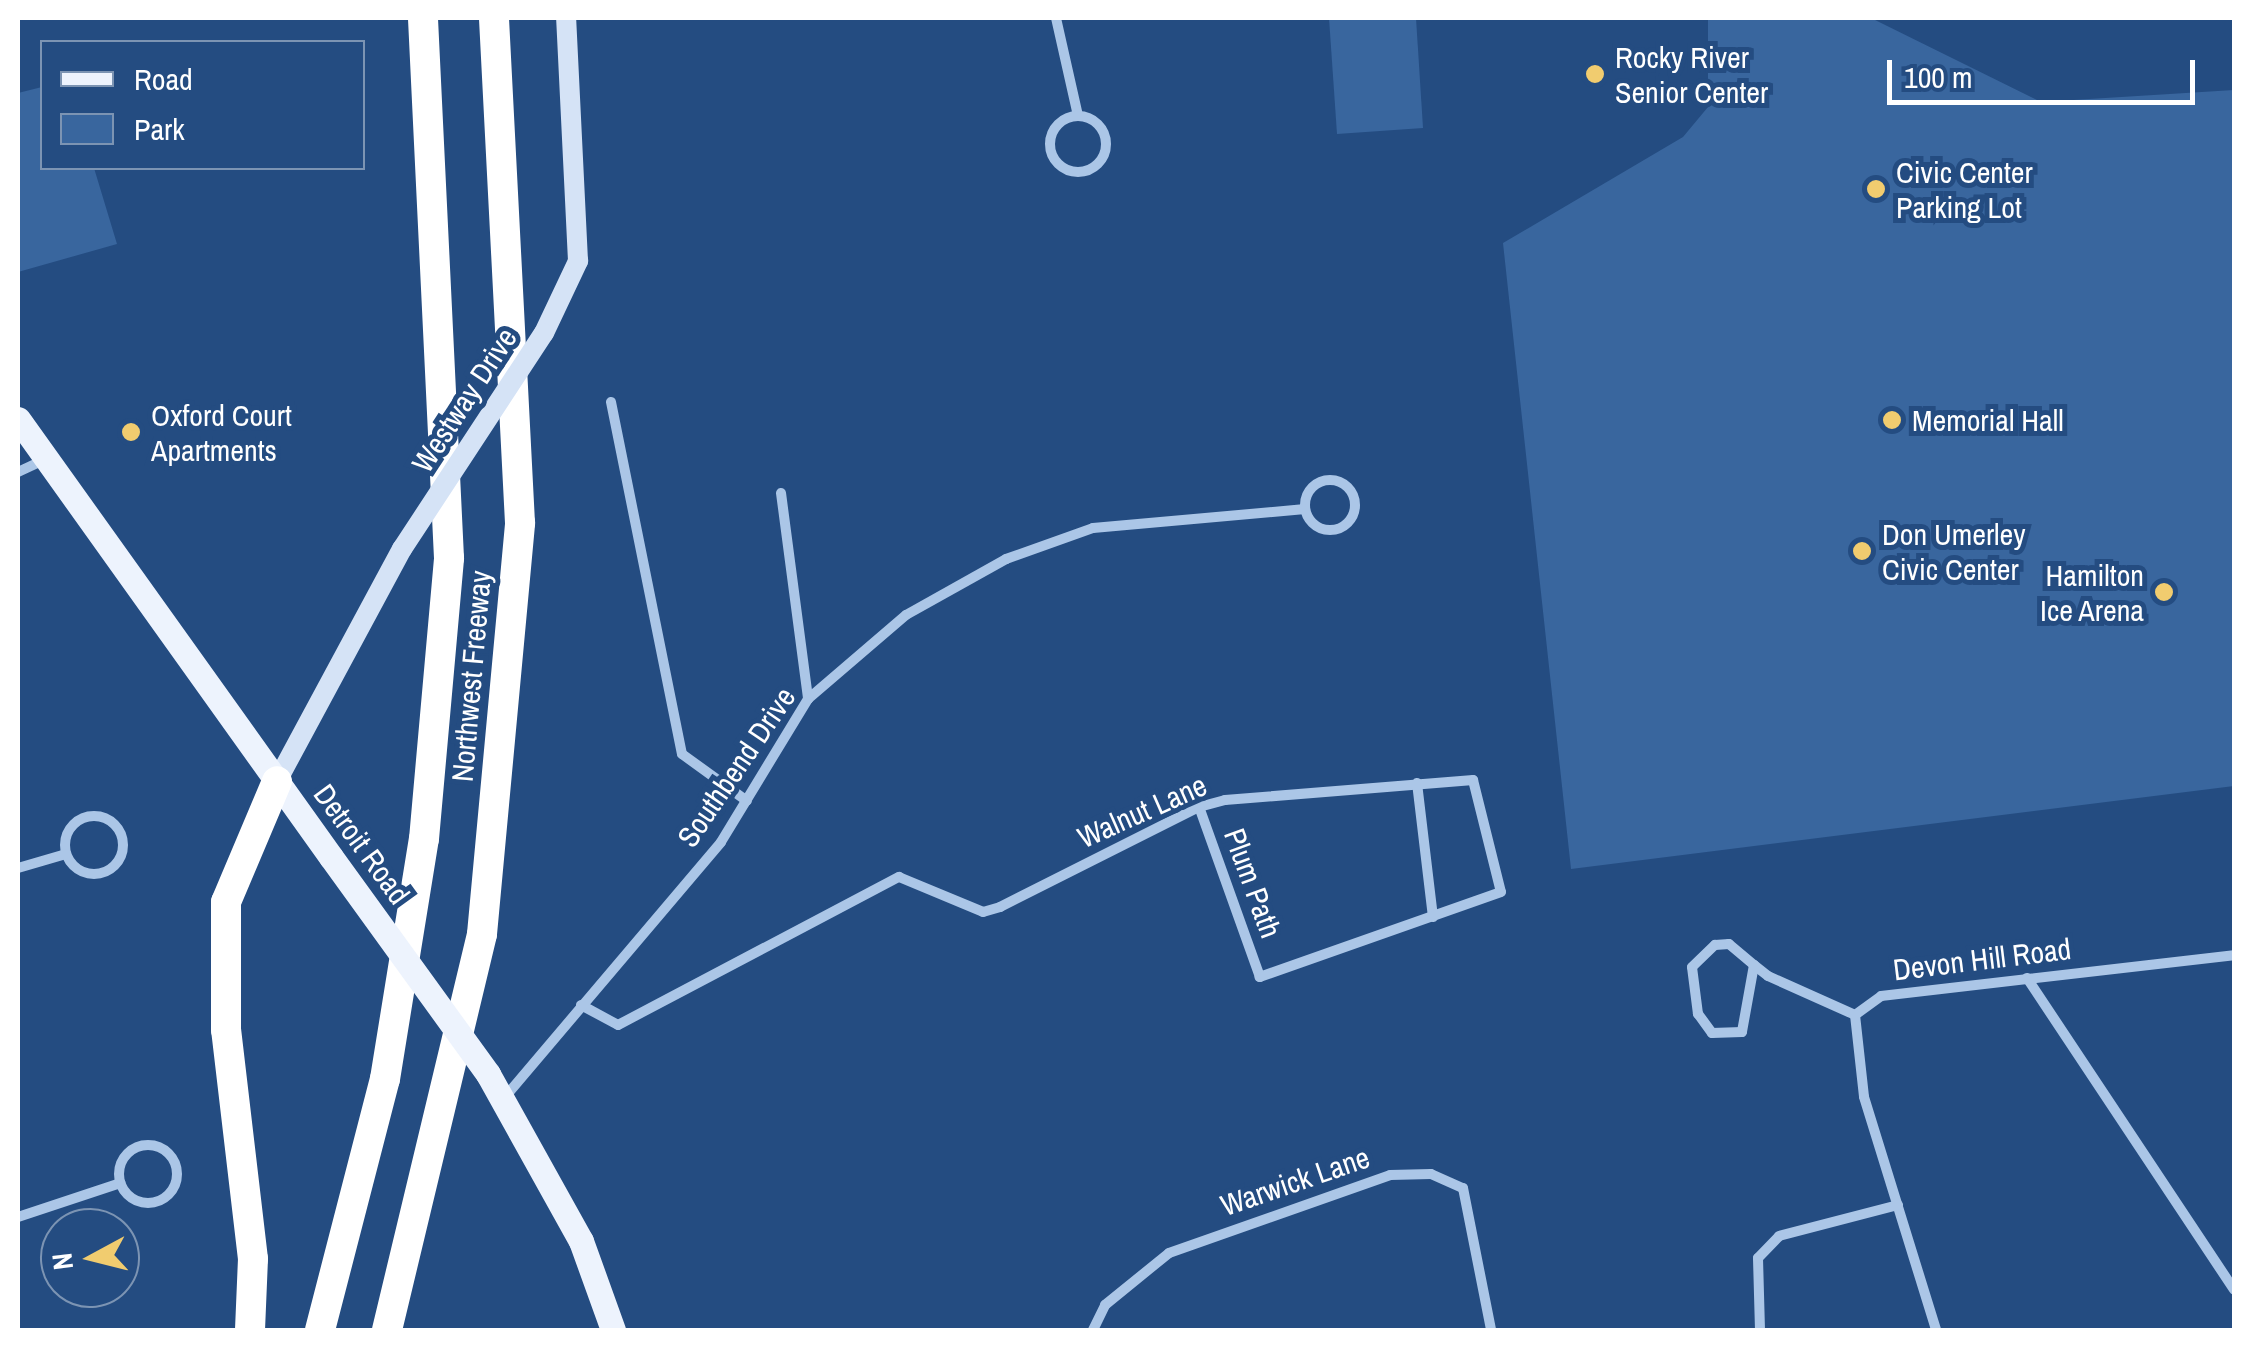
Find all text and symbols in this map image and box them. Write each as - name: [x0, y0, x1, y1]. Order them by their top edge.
- place label: Rocky River Senior Center: [1615, 39, 1768, 110]
- legend: [40, 40, 365, 170]
- scale bar: [1892, 40, 2200, 102]
- text: 100 m: [1904, 57, 1972, 97]
- text: Road: [134, 59, 193, 99]
- marker: Rocky River Senior Center: [1584, 63, 1606, 85]
- text: Park: [134, 109, 185, 149]
- place label: Civic Center Parking Lot: [1896, 154, 2033, 224]
- marker: Civic Center Parking Lot: [1865, 178, 1887, 200]
- street label: Westway Drive: [404, 321, 524, 479]
- place label: Oxford Court Apartments: [151, 397, 292, 468]
- place label: Memorial Hall: [1912, 402, 2064, 438]
- marker: Memorial Hall: [1881, 409, 1903, 431]
- marker: Oxford Court Apartments: [120, 421, 142, 443]
- place label: Don Umerley Civic Center: [1882, 516, 2026, 586]
- marker: Don Umerley Civic Center: [1851, 540, 1873, 562]
- place label: Hamilton Ice Arena: [2039, 557, 2144, 628]
- street label: Northwest Freeway: [444, 569, 498, 783]
- marker: Hamilton Ice Arena: [2153, 581, 2175, 603]
- street label: Southbend Drive: [669, 680, 803, 854]
- street label: Walnut Lane: [1072, 767, 1212, 855]
- street label: Detroit Road: [306, 777, 418, 911]
- street label: Plum Path: [1217, 824, 1289, 942]
- street label: Devon Hill Road: [1891, 930, 2073, 988]
- street label: Warwick Lane: [1216, 1139, 1374, 1223]
- north arrow: [40, 1208, 140, 1308]
- text: N: [42, 1251, 82, 1272]

